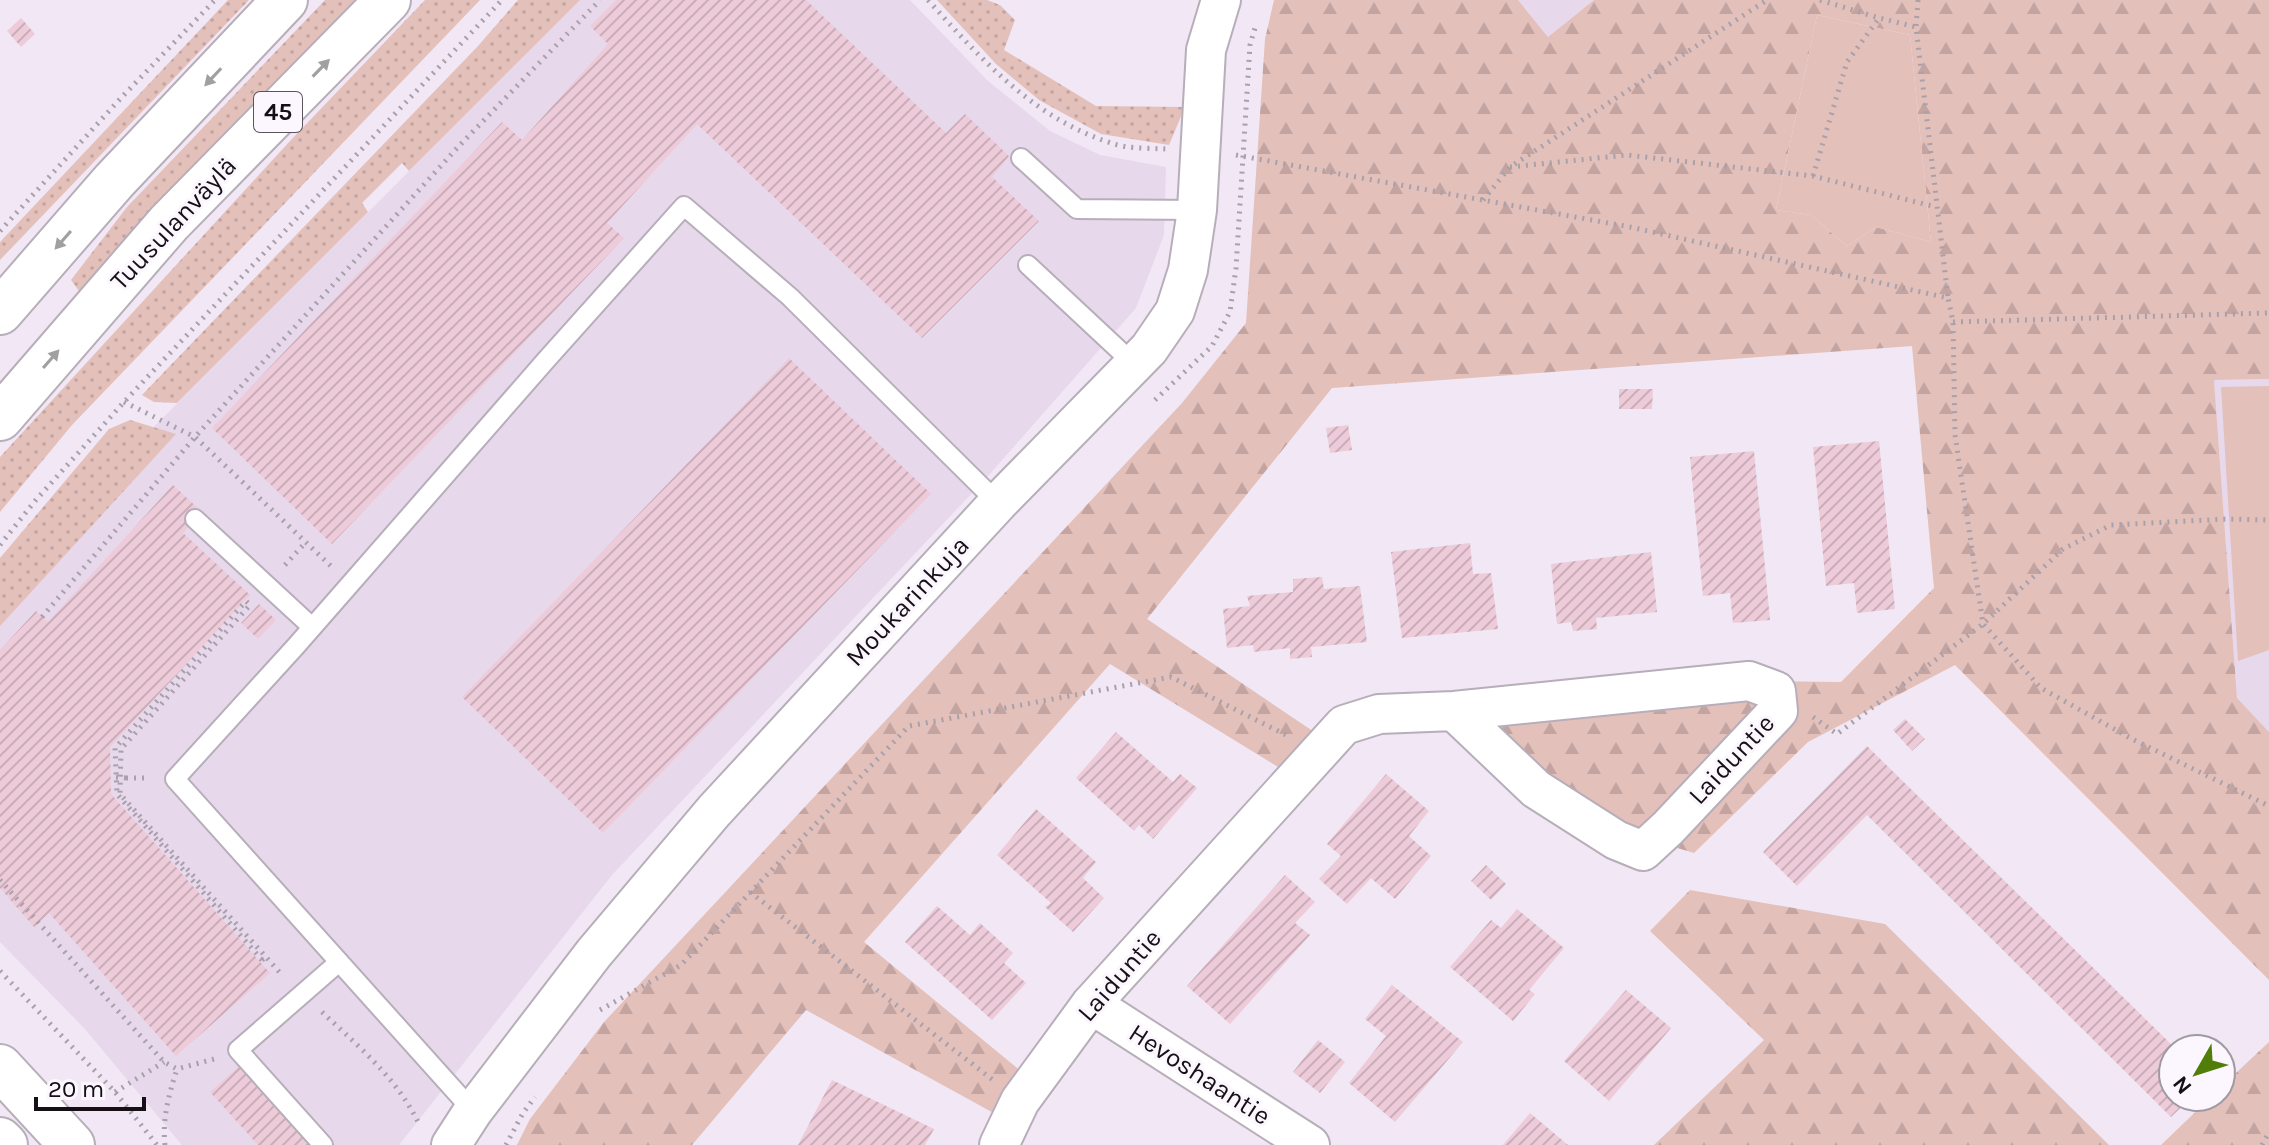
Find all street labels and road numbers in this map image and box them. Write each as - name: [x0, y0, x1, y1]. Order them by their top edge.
- road number: 45: [254, 92, 302, 132]
- street label: Tuusulanväylä: [104, 150, 243, 296]
- street label: Moukarinkuja: [839, 530, 976, 673]
- street label: Laiduntie: [1682, 708, 1781, 811]
- street label: Laiduntie: [1071, 923, 1168, 1028]
- street label: Hevoshaantie: [1123, 1017, 1276, 1132]

